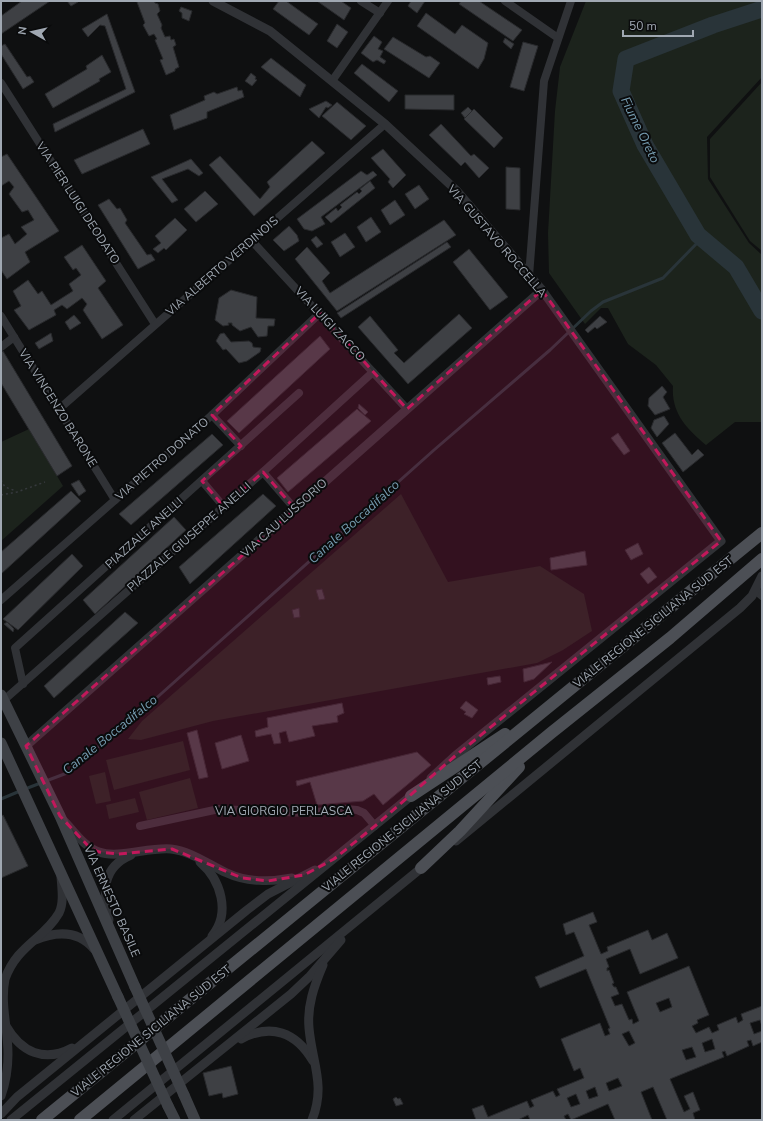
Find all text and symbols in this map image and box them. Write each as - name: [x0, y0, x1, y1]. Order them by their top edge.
- north arrow: [12, 12, 52, 52]
- scale bar: [623, 12, 693, 38]
- text: 50 m: [629, 18, 657, 34]
- text: N: [15, 26, 31, 36]
- water label: Fiume Oreto: [616, 94, 664, 166]
- street label: VIA PIER LUIGI DEODATO: [32, 138, 123, 267]
- street label: VIA GUSTAVO ROCCELLA: [443, 181, 550, 301]
- street label: VIA ALBERTO VERDINOIS: [162, 213, 282, 320]
- street label: VIA LUIGI ZACCO: [291, 283, 369, 365]
- street label: VIA VINCENZO BARONE: [15, 345, 101, 470]
- street label: VIA PIETRO DONATO: [111, 414, 212, 505]
- street label: VIA CAU LUSSORIO: [237, 475, 331, 562]
- water label: Canale Boccadifalco: [304, 476, 404, 568]
- street label: PIAZZALE GIUSEPPE ANELLI: [124, 479, 254, 595]
- street label: PIAZZALE ANELLI: [102, 494, 186, 572]
- street label: VIALE REGIONE SICILIANA SUD EST: [569, 552, 737, 692]
- water label: Canale Boccadifalco: [59, 691, 161, 779]
- street label: VIALE REGIONE SICILIANA SUD EST: [318, 756, 486, 896]
- street label: VIA GIORGIO PERLASCA: [214, 803, 353, 819]
- street label: VIA ERNESTO BASILE: [80, 842, 144, 959]
- street label: VIALE REGIONE SICILIANA SUD EST: [67, 961, 235, 1101]

